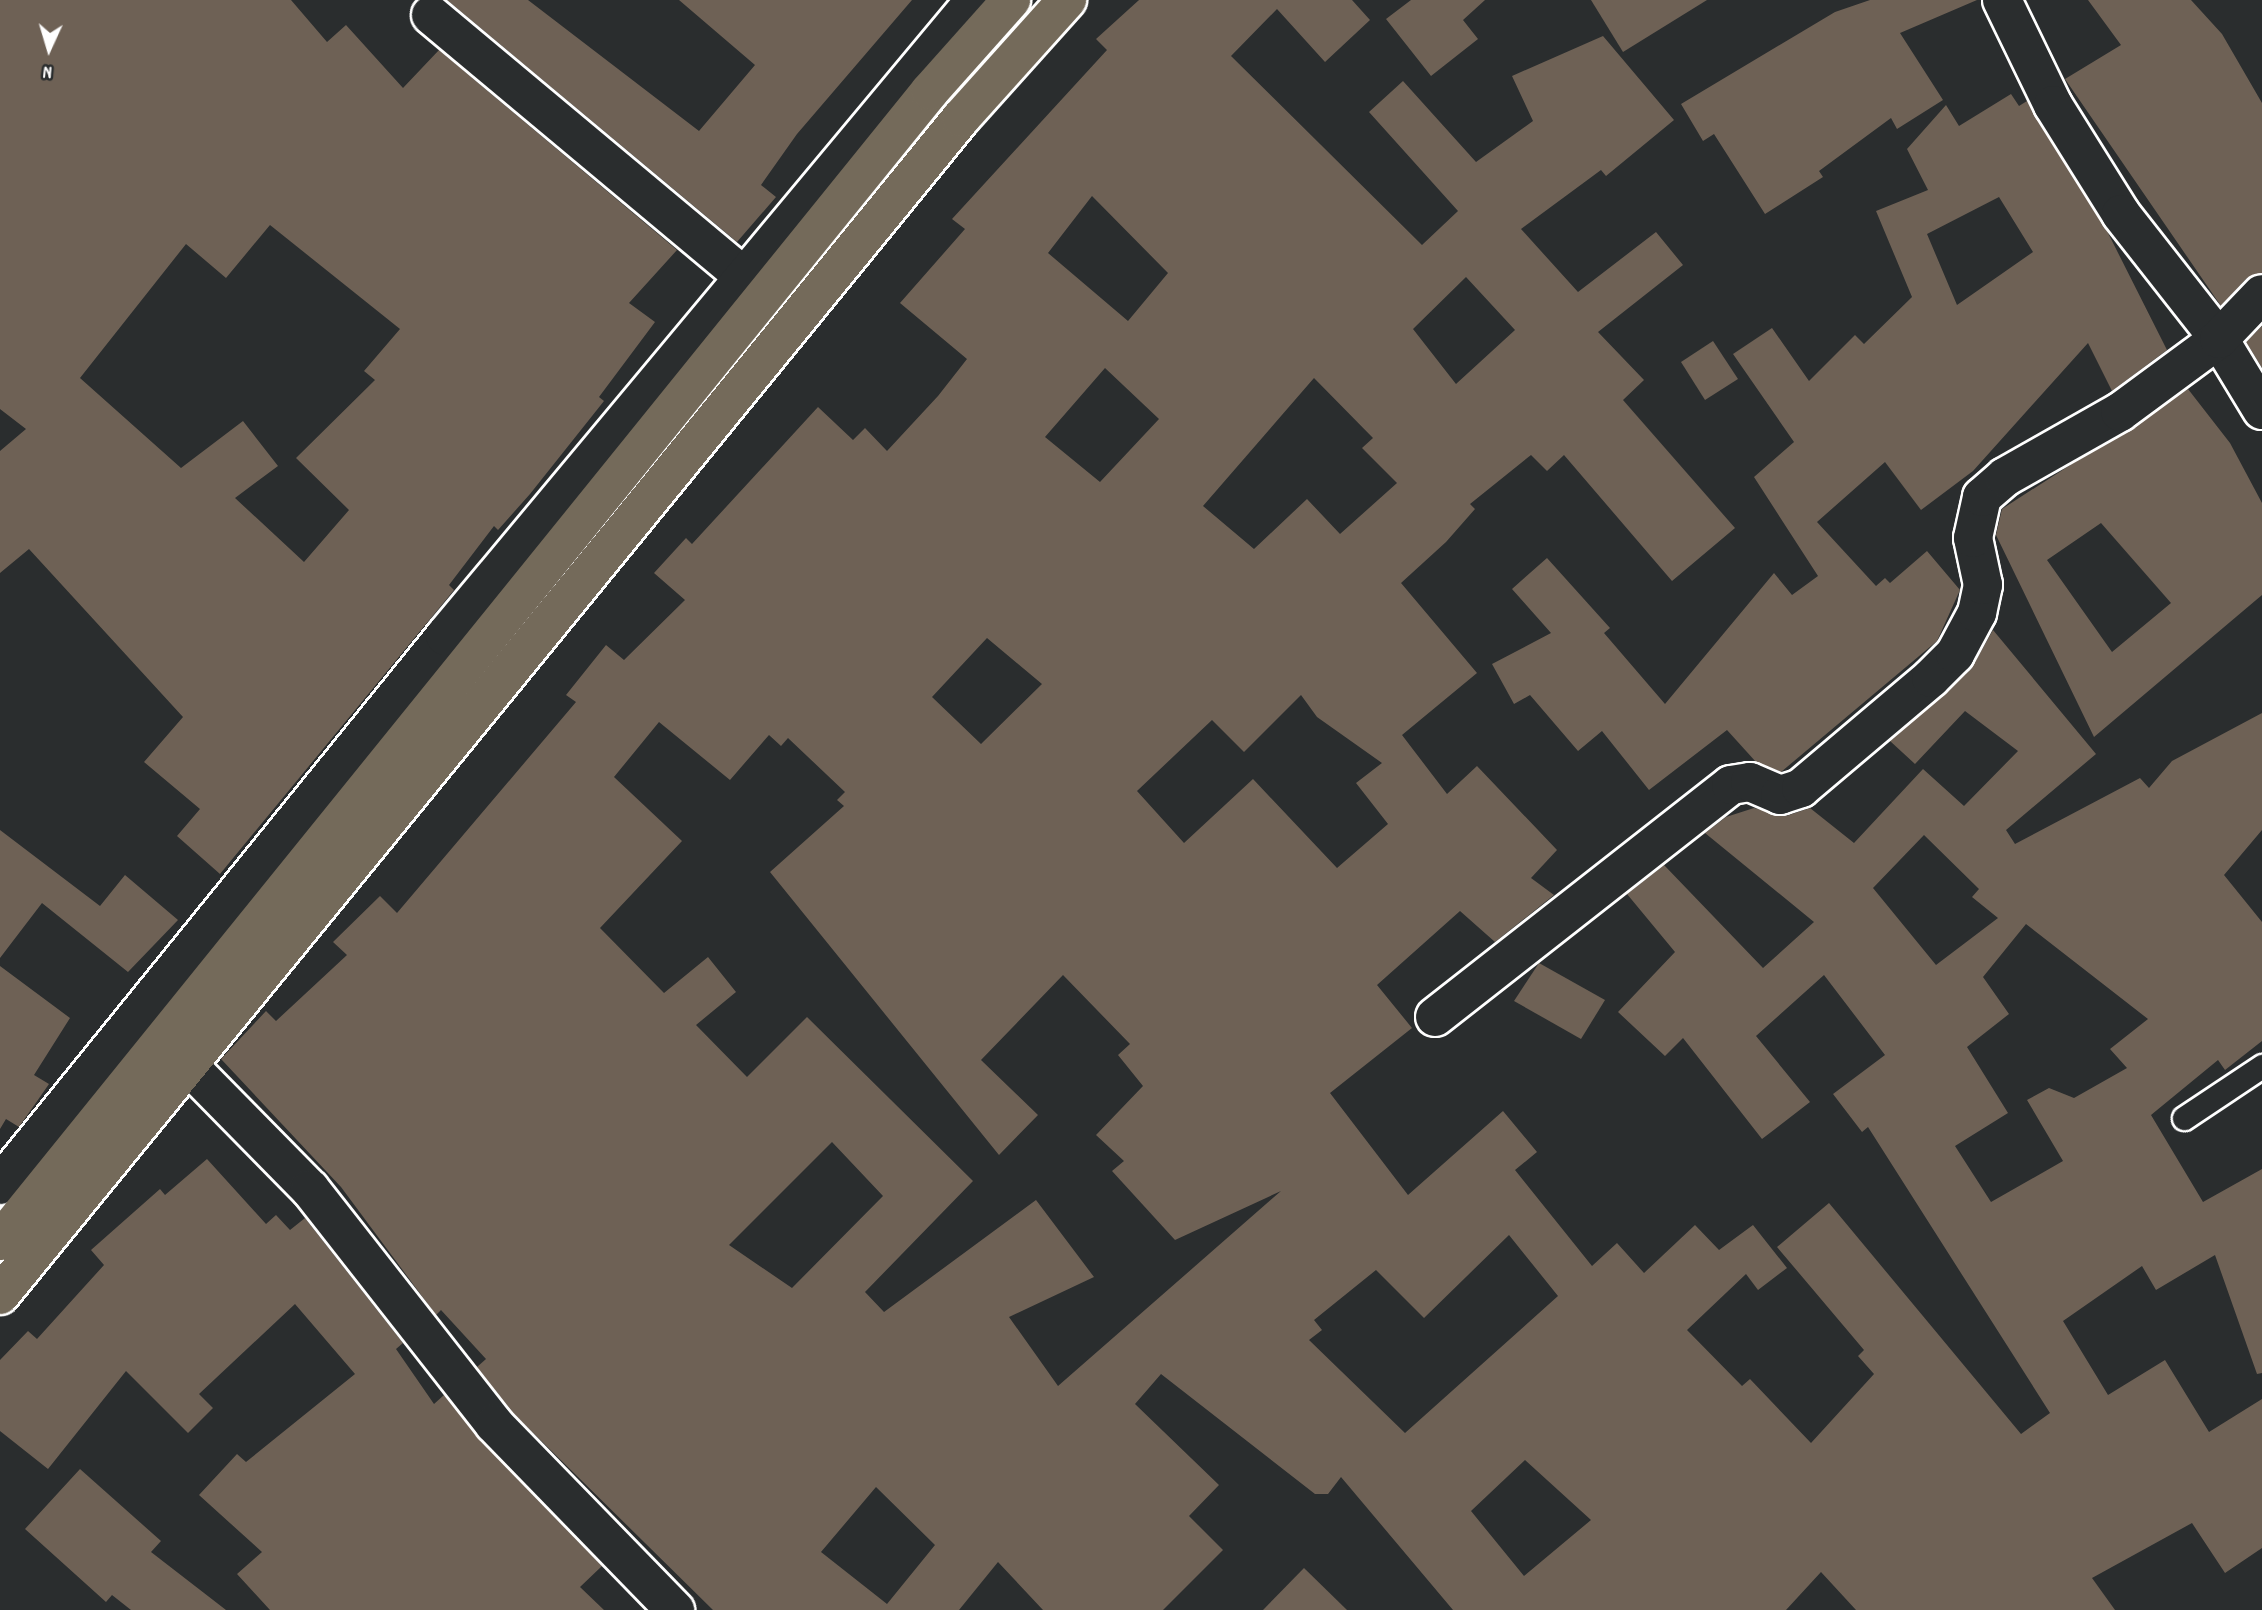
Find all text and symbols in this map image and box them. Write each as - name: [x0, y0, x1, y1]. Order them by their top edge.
- north arrow: [14, 14, 84, 84]
- text: N: [42, 57, 53, 84]

